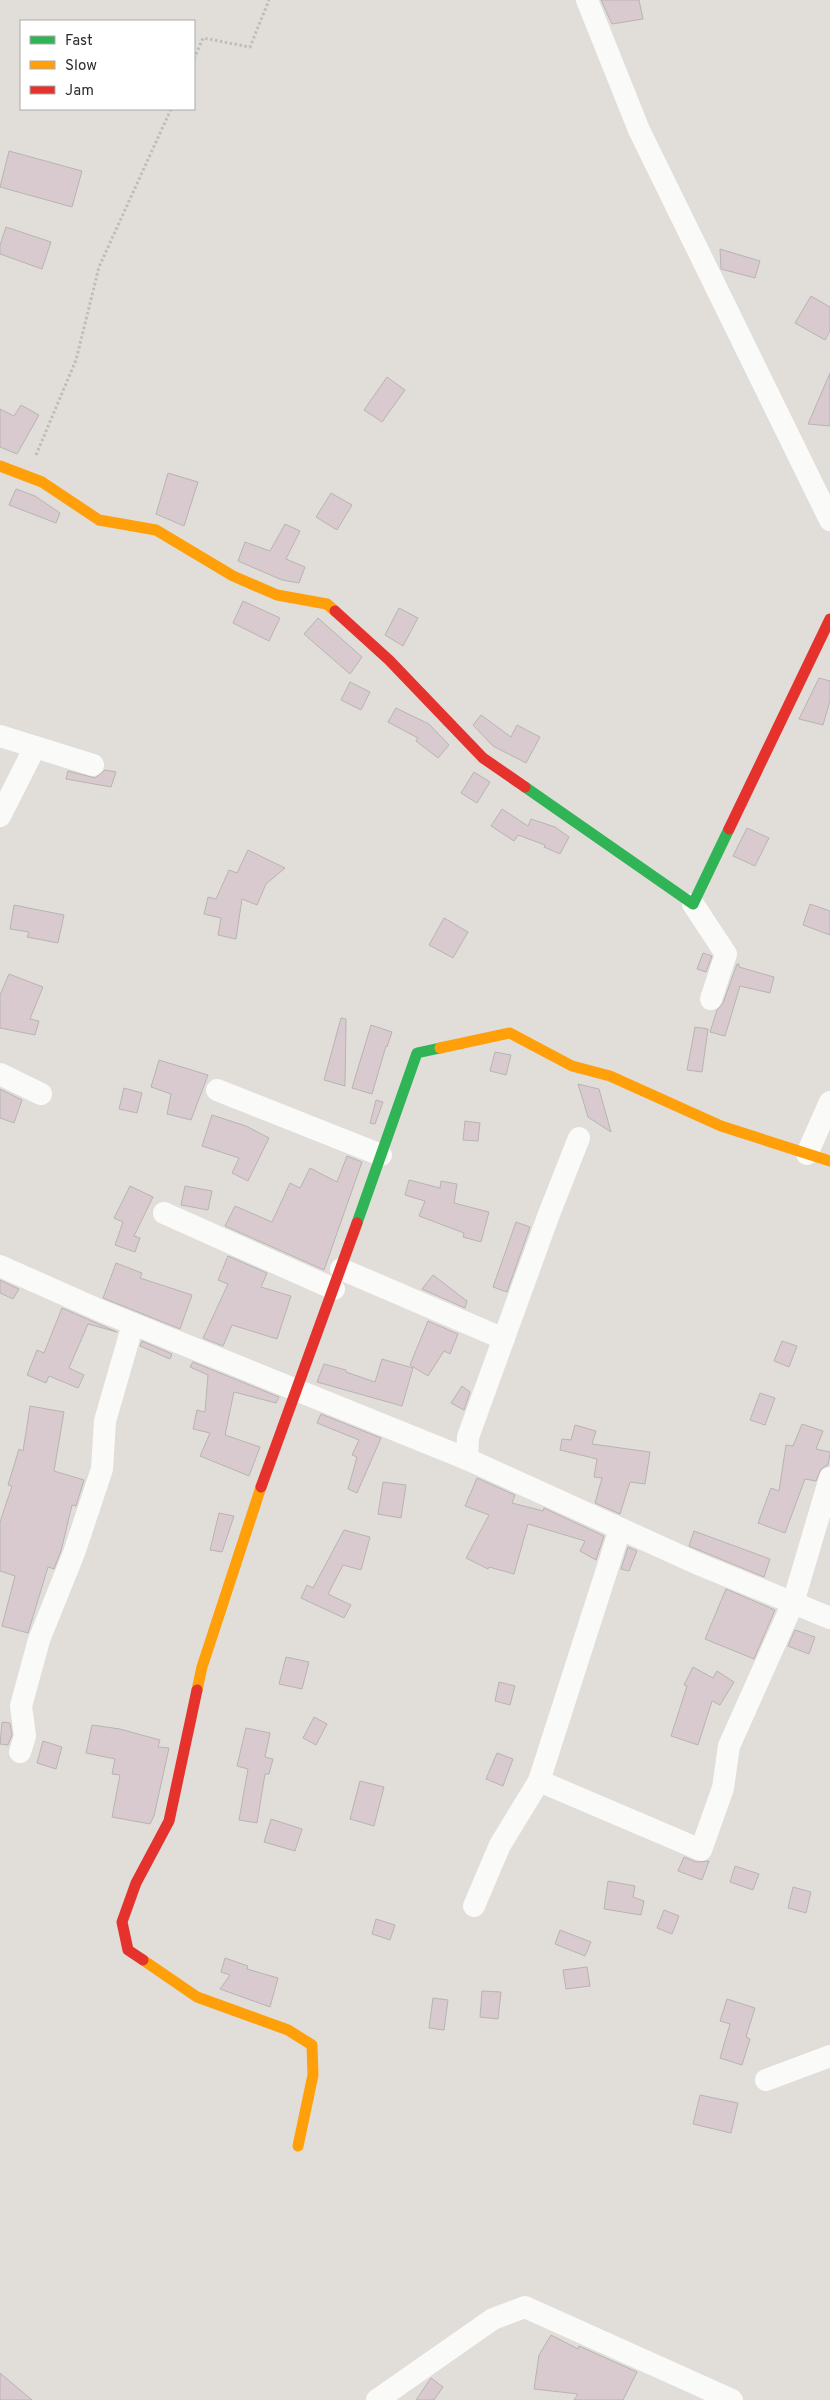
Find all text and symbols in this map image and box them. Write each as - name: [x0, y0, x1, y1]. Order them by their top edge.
- legend: [20, 20, 195, 110]
- text: Fast: [65, 32, 93, 51]
- text: Slow: [65, 57, 97, 76]
- text: Jam: [65, 82, 94, 101]

